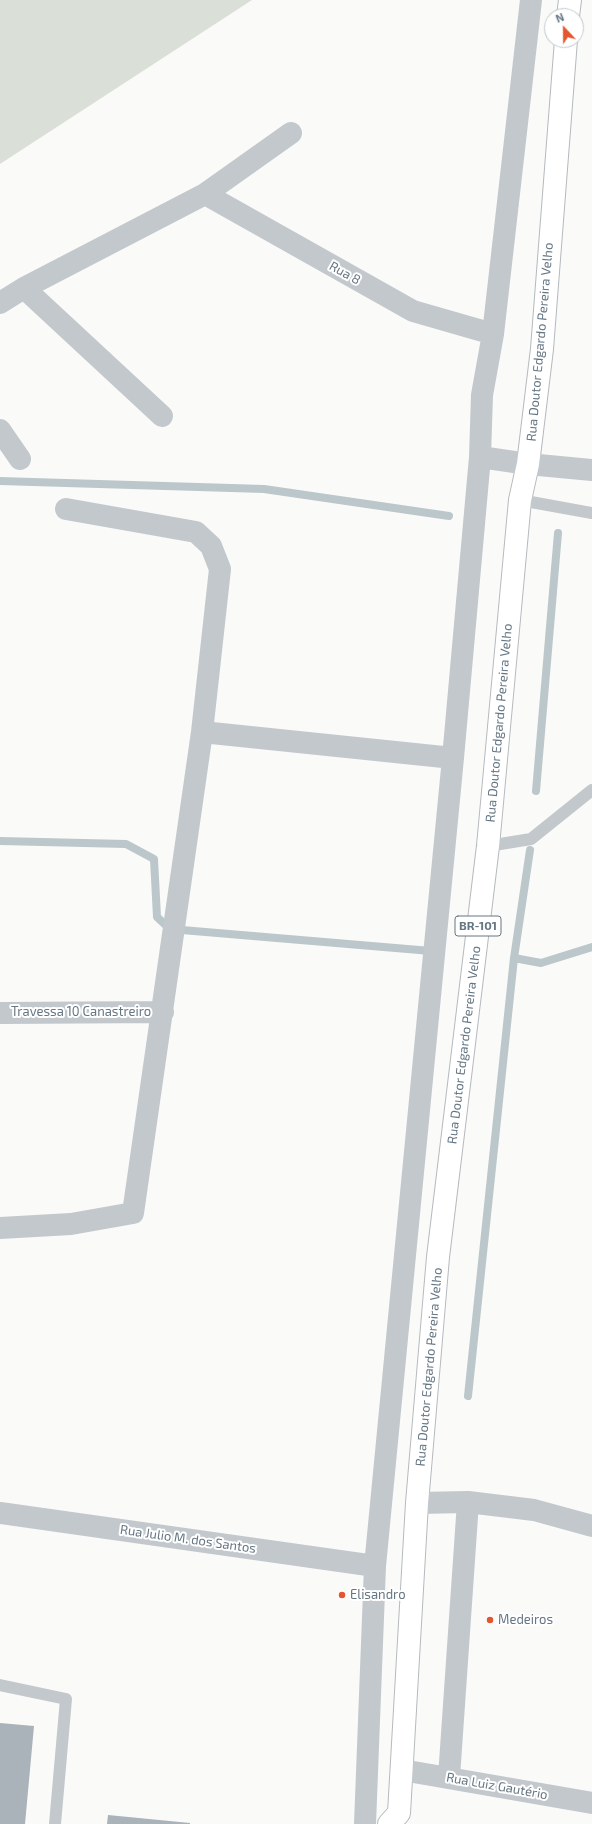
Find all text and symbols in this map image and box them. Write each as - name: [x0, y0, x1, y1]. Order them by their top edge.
- north arrow: [544, 8, 584, 48]
- text: N: [554, 10, 566, 25]
- street label: Rua Doutor Edgardo Pereira Velho: [524, 242, 556, 442]
- street label: Rua 8: [327, 258, 363, 288]
- street label: Rua Doutor Edgardo Pereira Velho: [483, 623, 515, 823]
- road number: BR-101: [455, 916, 501, 936]
- street label: Rua Doutor Edgardo Pereira Velho: [444, 945, 484, 1145]
- street label: Travessa 10 Canastreiro: [11, 1004, 151, 1020]
- street label: Rua Doutor Edgardo Pereira Velho: [413, 1267, 445, 1467]
- street label: Rua Julio M. dos Santos: [119, 1522, 257, 1556]
- place label: Elisandro: [350, 1587, 406, 1603]
- marker: Elisandro: [337, 1590, 347, 1600]
- place label: Medeiros: [498, 1612, 553, 1628]
- marker: Medeiros: [485, 1615, 495, 1625]
- street label: Rua Luiz Gautério: [445, 1769, 549, 1803]

